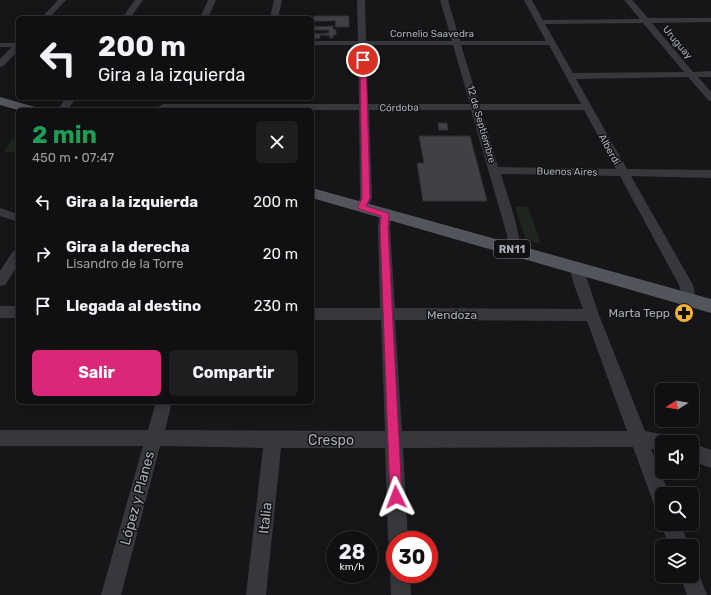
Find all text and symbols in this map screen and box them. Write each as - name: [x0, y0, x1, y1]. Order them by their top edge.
- street label: Uruguay: [660, 24, 695, 62]
- street label: Cornelio Saavedra: [390, 28, 474, 40]
- text: 200 m: [98, 30, 186, 63]
- icon: left: [32, 32, 84, 84]
- pin: [346, 43, 380, 77]
- icon: arrive: [352, 49, 374, 71]
- text: Gira a la izquierda: [98, 64, 245, 86]
- street label: 12 de Septiembre: [464, 84, 498, 165]
- street label: Córdoba: [379, 102, 419, 114]
- text: 2 min: [32, 121, 97, 149]
- button: close: [256, 121, 298, 163]
- street label: Alberdi: [596, 132, 622, 167]
- text: 450 m · 07:47: [32, 150, 114, 165]
- street label: Buenos Aires: [536, 165, 598, 179]
- icon: left: [32, 191, 54, 213]
- text: Gira a la izquierda: [66, 193, 198, 211]
- text: 200 m: [253, 193, 298, 211]
- text: Gira a la derecha: [66, 238, 190, 256]
- road number: RN11: [494, 240, 530, 258]
- icon: right: [32, 243, 54, 265]
- text: 20 m: [263, 245, 298, 263]
- text: Lisandro de la Torre: [66, 256, 184, 271]
- icon: arrive: [32, 295, 54, 317]
- text: Llegada al destino: [66, 297, 201, 315]
- text: 230 m: [254, 297, 298, 315]
- pharmacy icon: Marta Tepp: [673, 302, 695, 324]
- place label: Marta Tepp: [609, 306, 670, 320]
- street label: Mendoza: [427, 308, 477, 322]
- button: Salir: [32, 350, 161, 396]
- button: Compartir: [169, 350, 298, 396]
- north arrow: [655, 383, 699, 427]
- map controls: [655, 383, 699, 583]
- street label: Crespo: [308, 432, 354, 449]
- button: sound: [655, 435, 699, 479]
- street label: López y Planes: [117, 449, 158, 547]
- position arrow: [375, 476, 417, 518]
- button: search: [655, 487, 699, 531]
- street label: Italia: [255, 501, 276, 535]
- speed limit sign: 30: [386, 531, 438, 583]
- button: layers: [655, 539, 699, 583]
- text: 28: [339, 540, 365, 564]
- text: km/h: [340, 561, 364, 573]

